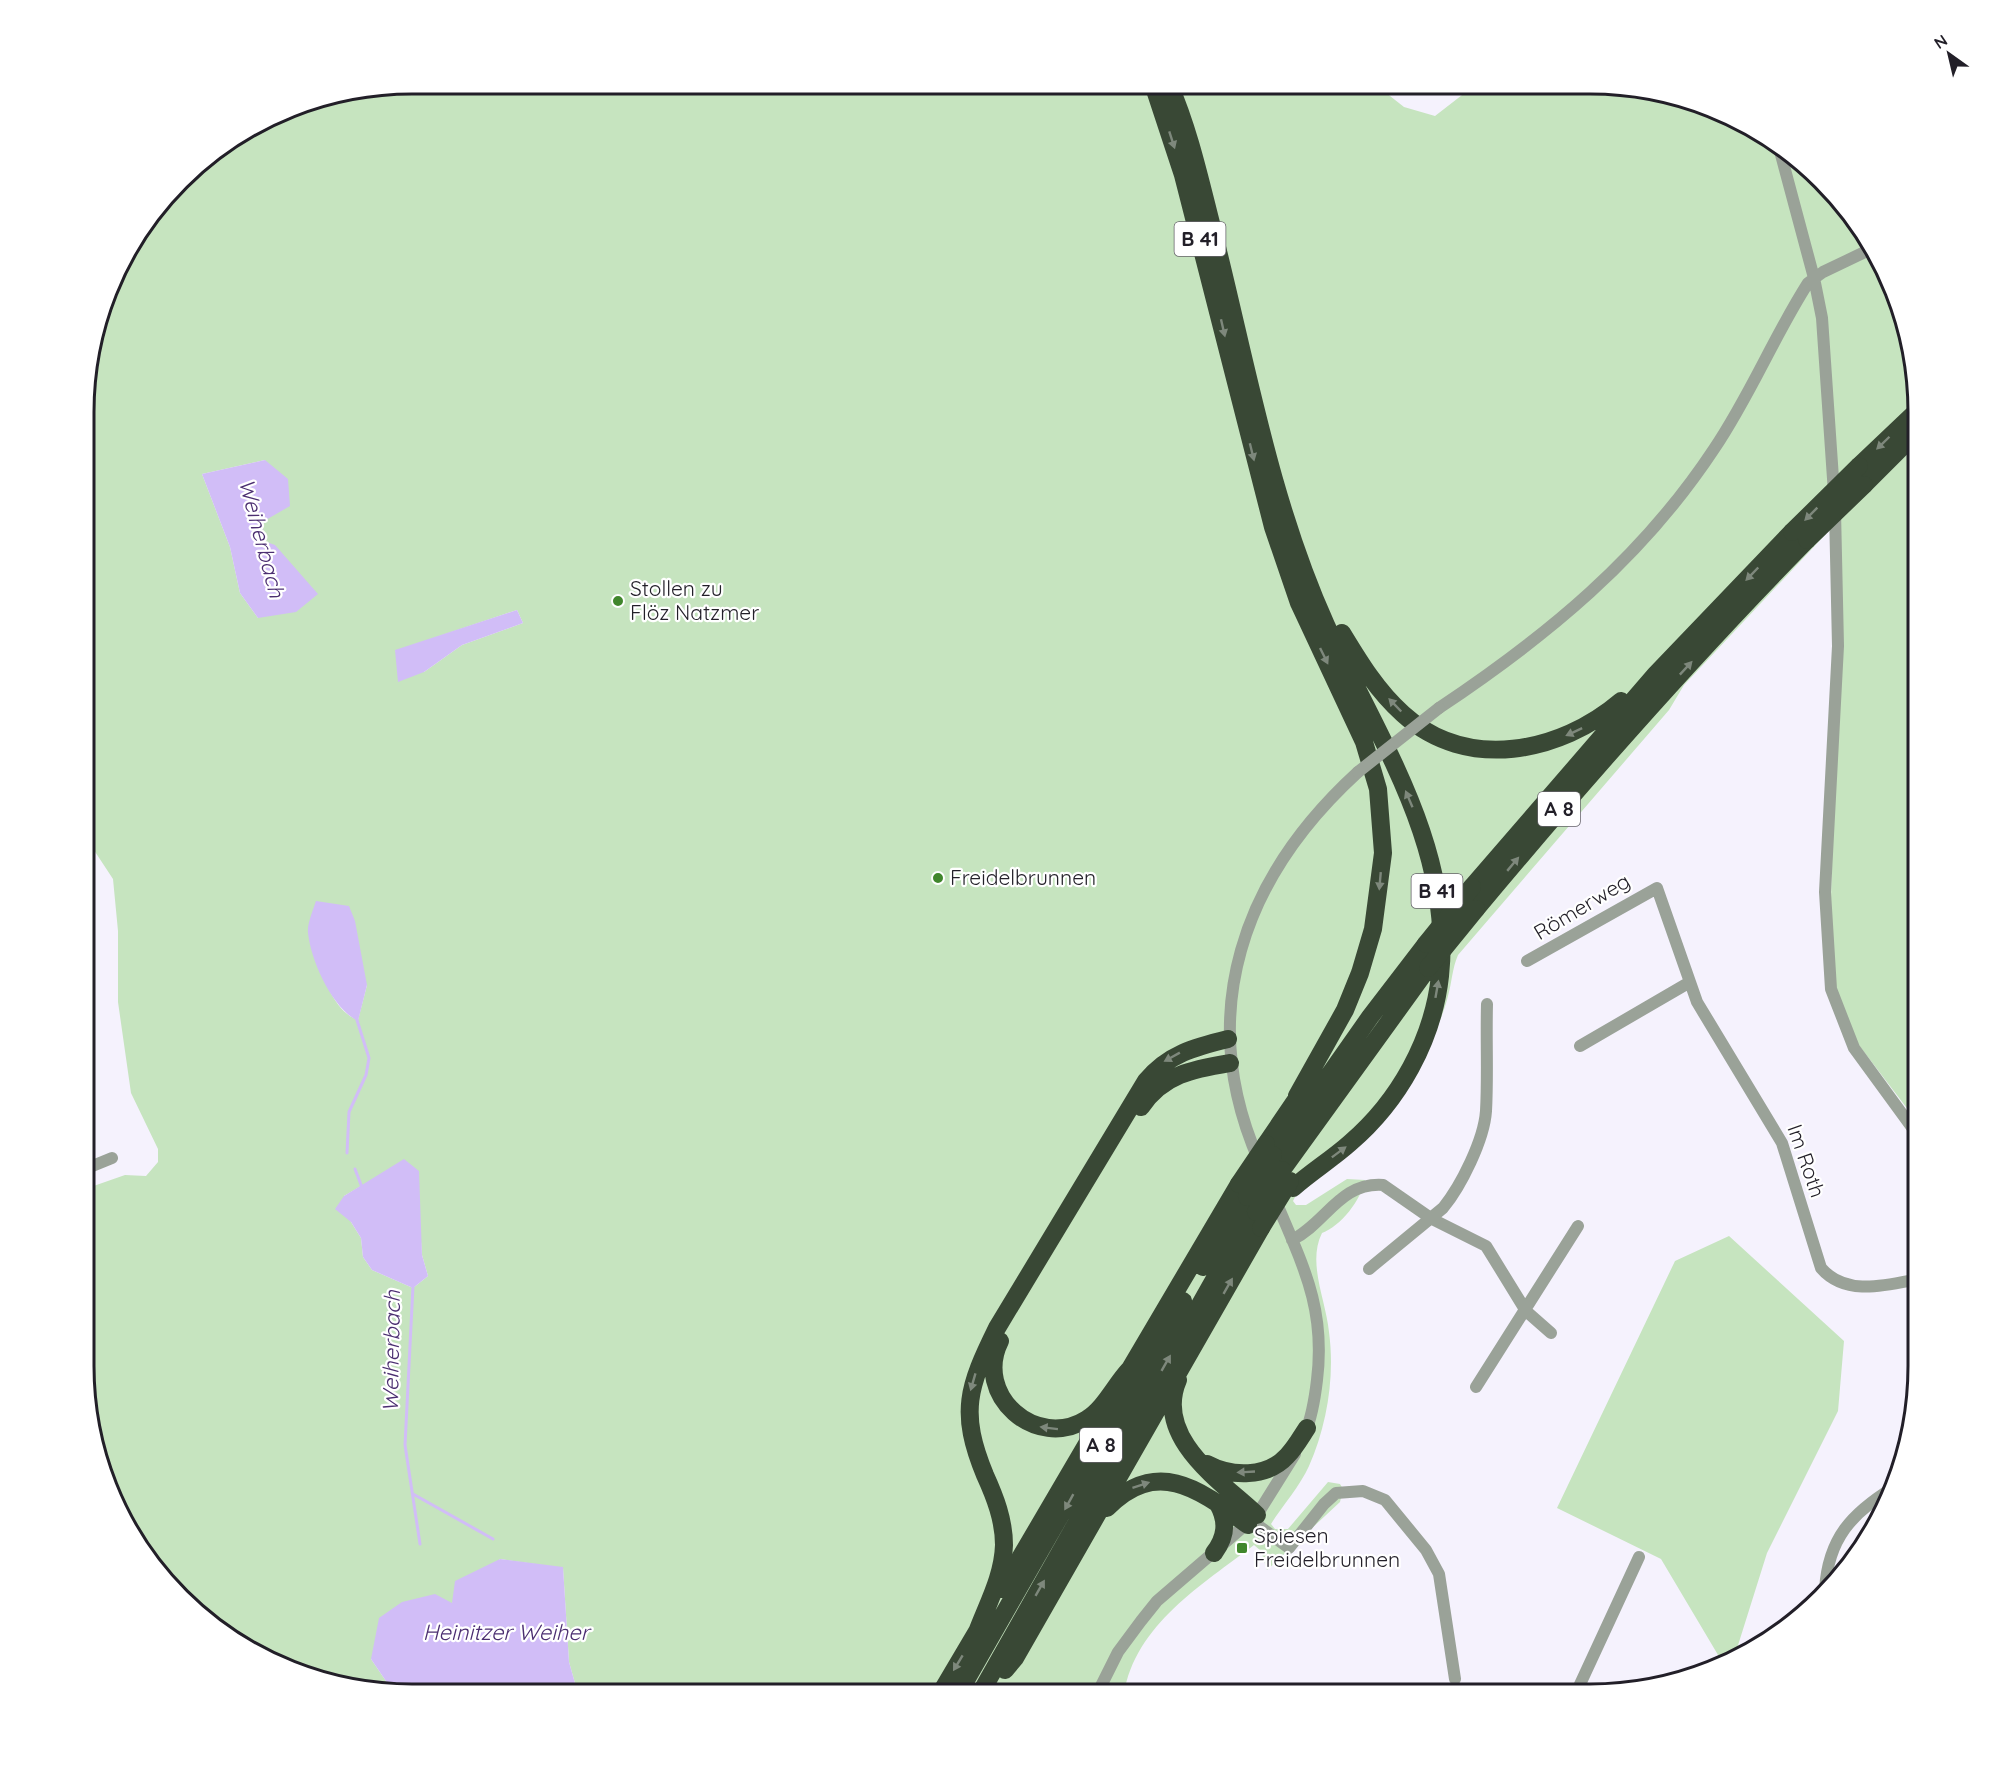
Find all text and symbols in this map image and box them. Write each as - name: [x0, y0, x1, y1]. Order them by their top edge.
- north arrow: [1919, 24, 1979, 84]
- text: N: [1930, 30, 1951, 53]
- one-way arrow: [1167, 131, 1177, 149]
- road number: B 41: [1174, 222, 1226, 256]
- one-way arrow: [1219, 319, 1229, 337]
- one-way arrow: [1876, 436, 1891, 450]
- one-way arrow: [1247, 443, 1257, 462]
- water label: Weiherbach: [233, 475, 291, 601]
- one-way arrow: [1804, 506, 1818, 520]
- one-way arrow: [1745, 567, 1759, 581]
- place label: Stollen zu Flöz Natzmer: [630, 575, 759, 625]
- marker: Stollen zu Flöz Natzmer: [611, 594, 625, 608]
- one-way arrow: [1319, 647, 1328, 664]
- one-way arrow: [1678, 661, 1692, 675]
- one-way arrow: [1388, 699, 1402, 713]
- one-way arrow: [1566, 727, 1583, 736]
- one-way arrow: [1405, 790, 1414, 807]
- road number: A 8: [1538, 792, 1580, 826]
- one-way arrow: [1506, 857, 1519, 872]
- place label: Freidelbrunnen: [950, 864, 1096, 890]
- street label: Römerweg: [1529, 867, 1634, 945]
- marker: Freidelbrunnen: [931, 871, 945, 885]
- one-way arrow: [1375, 872, 1385, 891]
- road number: B 41: [1412, 874, 1462, 908]
- one-way arrow: [1433, 979, 1442, 998]
- one-way arrow: [1164, 1052, 1181, 1062]
- street label: Im Roth: [1782, 1121, 1832, 1201]
- one-way arrow: [1331, 1145, 1347, 1158]
- one-way arrow: [1222, 1278, 1233, 1294]
- water label: Weiherbach: [376, 1289, 406, 1412]
- one-way arrow: [1161, 1355, 1172, 1371]
- one-way arrow: [968, 1373, 977, 1391]
- one-way arrow: [1040, 1423, 1059, 1432]
- road number: A 8: [1080, 1428, 1122, 1462]
- one-way arrow: [1237, 1468, 1256, 1477]
- one-way arrow: [1132, 1480, 1150, 1490]
- one-way arrow: [1064, 1494, 1075, 1510]
- place label: Spiesen Freidelbrunnen: [1254, 1522, 1400, 1572]
- marker: Spiesen Freidelbrunnen: [1235, 1541, 1249, 1555]
- one-way arrow: [1035, 1579, 1045, 1596]
- water label: Heinitzer Weiher: [423, 1618, 592, 1646]
- one-way arrow: [953, 1655, 964, 1671]

